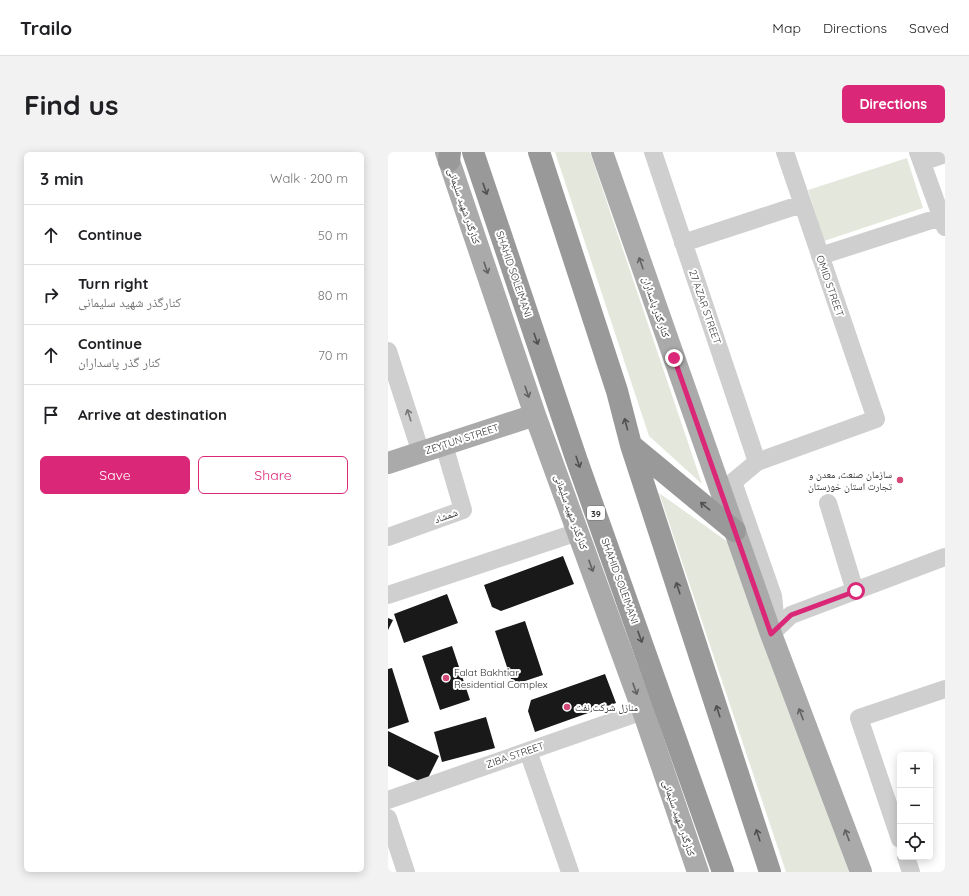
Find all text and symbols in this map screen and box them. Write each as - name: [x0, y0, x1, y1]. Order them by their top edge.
- text: Trailo: [20, 16, 72, 40]
- text: Map: [772, 19, 801, 37]
- text: Directions: [823, 19, 887, 37]
- text: Saved: [909, 19, 949, 37]
- button: Directions: [842, 85, 945, 123]
- text: Find us: [24, 87, 118, 122]
- street label: کنارگذر شهید سلیمانی: [445, 166, 483, 246]
- text: 3 min: [40, 168, 84, 189]
- text: Walk · 200 m: [270, 170, 348, 186]
- one-way arrow: [482, 182, 489, 195]
- icon: ahead: [40, 224, 62, 246]
- text: Continue: [78, 225, 142, 244]
- text: 50 m: [318, 227, 348, 243]
- street label: SHAHID SOLEIMANI: [493, 229, 535, 319]
- street label: OMID STREET: [813, 254, 847, 318]
- one-way arrow: [637, 256, 644, 269]
- one-way arrow: [482, 262, 490, 274]
- street label: 27 AZAR STREET: [686, 268, 724, 346]
- text: Turn right: [78, 274, 149, 293]
- street label: کنار گذر پاسداران: [639, 275, 672, 339]
- icon: right: [40, 284, 62, 306]
- text: 80 m: [318, 287, 348, 303]
- text: کنارگذر شهید سلیمانی: [78, 294, 181, 310]
- one-way arrow: [533, 332, 540, 345]
- text: Continue: [78, 334, 142, 353]
- icon: ahead: [40, 344, 62, 366]
- text: 70 m: [318, 347, 348, 363]
- route end: [665, 349, 683, 367]
- text: کنار گذر پاسداران: [78, 354, 160, 370]
- one-way arrow: [524, 385, 532, 397]
- icon: arrive: [40, 404, 62, 426]
- text: Arrive at destination: [78, 405, 227, 424]
- one-way arrow: [405, 409, 412, 422]
- one-way arrow: [621, 418, 629, 431]
- street label: ZEYTUN STREET: [423, 421, 501, 457]
- one-way arrow: [574, 455, 582, 467]
- button: Save: [40, 456, 190, 494]
- button: Share: [198, 456, 348, 494]
- place label: سازمان صنعت، معدن و تجارت استان خوزستان: [808, 468, 892, 493]
- street label: کنارگذر شهید سلیمانی: [551, 473, 591, 551]
- marker: سازمان صنعت، معدن و تجارت استان خوزستان: [895, 475, 905, 485]
- one-way arrow: [700, 502, 711, 511]
- street label: شمشاد: [432, 506, 460, 526]
- road number: 39: [587, 506, 605, 520]
- street label: SHAHID SOLEIMANI: [598, 536, 642, 626]
- one-way arrow: [587, 560, 595, 572]
- one-way arrow: [674, 581, 681, 594]
- route start: [847, 582, 865, 600]
- one-way arrow: [636, 631, 644, 643]
- place label: Falat Bakhtiar Residential Complex: [454, 666, 548, 691]
- marker: Falat Bakhtiar Residential Complex: [441, 673, 451, 683]
- one-way arrow: [632, 682, 639, 695]
- place label: منازل شرکت نفت: [575, 701, 638, 714]
- marker: منازل شرکت نفت: [562, 702, 572, 712]
- one-way arrow: [714, 705, 721, 718]
- one-way arrow: [797, 708, 805, 720]
- street label: ZIBA STREET: [484, 739, 546, 771]
- map controls: [897, 752, 933, 860]
- button: +: [897, 752, 933, 788]
- street label: کنارگذر شهید سلیمانی: [660, 778, 698, 858]
- button: −: [897, 788, 933, 824]
- button: locate: [897, 824, 933, 860]
- one-way arrow: [754, 829, 762, 841]
- one-way arrow: [842, 830, 850, 842]

